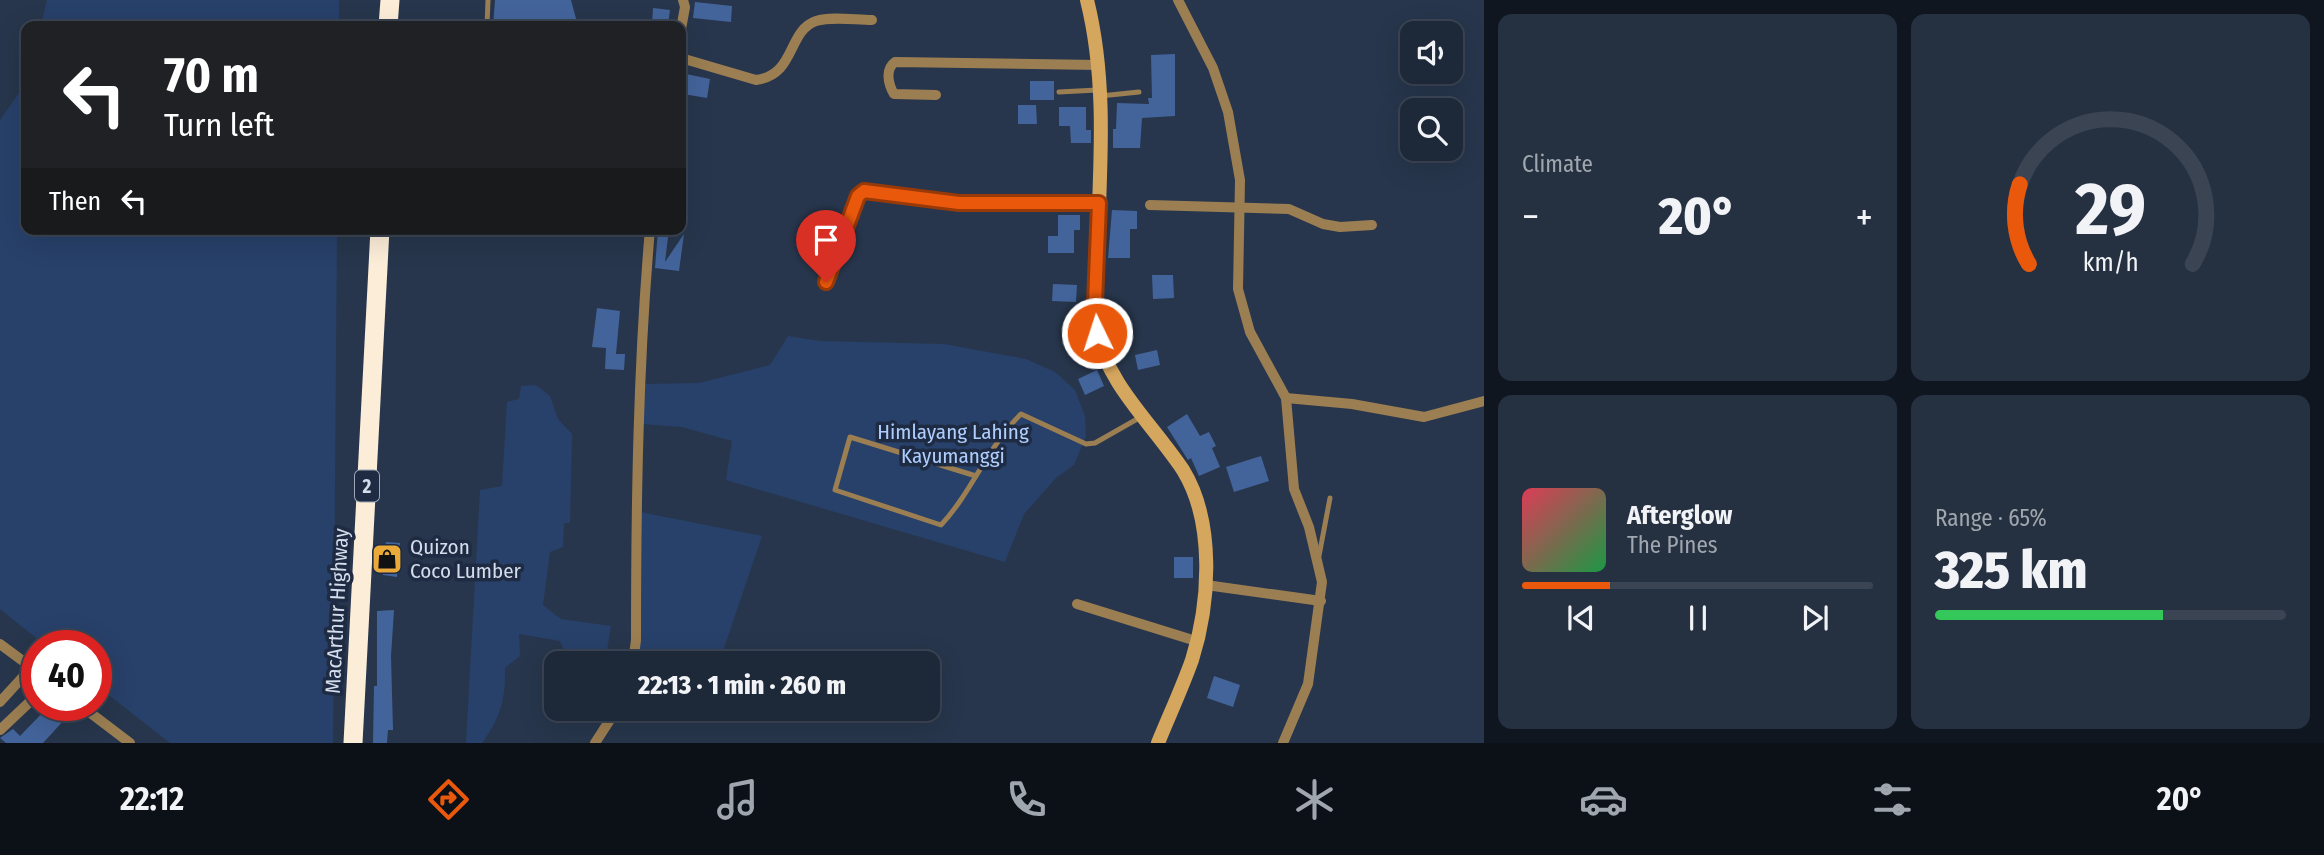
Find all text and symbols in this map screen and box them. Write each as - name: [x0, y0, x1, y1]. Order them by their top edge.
- map controls: [1400, 21, 1463, 161]
- button: sound: [1400, 21, 1463, 84]
- text: 70 m: [164, 46, 259, 105]
- icon: left: [49, 49, 140, 140]
- button: search: [1400, 98, 1463, 161]
- text: Turn left: [164, 106, 274, 144]
- text: Climate: [1522, 150, 1593, 178]
- text: 29: [2074, 166, 2146, 253]
- icon: left: [115, 182, 153, 220]
- text: 20°: [1659, 185, 1736, 248]
- text: Then: [49, 186, 101, 217]
- text: −: [1522, 194, 1539, 240]
- text: +: [1856, 194, 1873, 240]
- pin: [796, 210, 856, 282]
- icon: arrive: [807, 221, 845, 259]
- text: km/h: [2083, 247, 2138, 277]
- position arrow: [1060, 296, 1134, 370]
- park label: Himlayang Lahing Kayumanggi: [877, 419, 1029, 469]
- road number: 2: [355, 471, 379, 502]
- text: Afterglow: [1627, 500, 1732, 531]
- text: Range · 65%: [1935, 504, 2047, 532]
- street label: MacArthur Highway: [320, 527, 354, 694]
- text: The Pines: [1627, 531, 1718, 559]
- place label: Quizon Coco Lumber: [410, 534, 522, 584]
- text: 325 km: [1935, 539, 2087, 602]
- shop icon: Quizon Coco Lumber: [370, 542, 404, 576]
- icon: previous: [1562, 599, 1600, 637]
- icon: pause: [1679, 599, 1717, 637]
- icon: next: [1796, 599, 1834, 637]
- speed limit sign: 40: [21, 630, 112, 721]
- text: 22:13 · 1 min · 260 m: [638, 670, 846, 701]
- icon: directions: [424, 775, 473, 824]
- icon: music: [713, 775, 762, 824]
- icon: phone: [1002, 775, 1051, 824]
- icon: climate: [1290, 775, 1339, 824]
- icon: car: [1579, 775, 1628, 824]
- icon: filters: [1868, 775, 1917, 824]
- text: 22:12: [120, 780, 184, 818]
- text: 20°: [2157, 780, 2204, 818]

